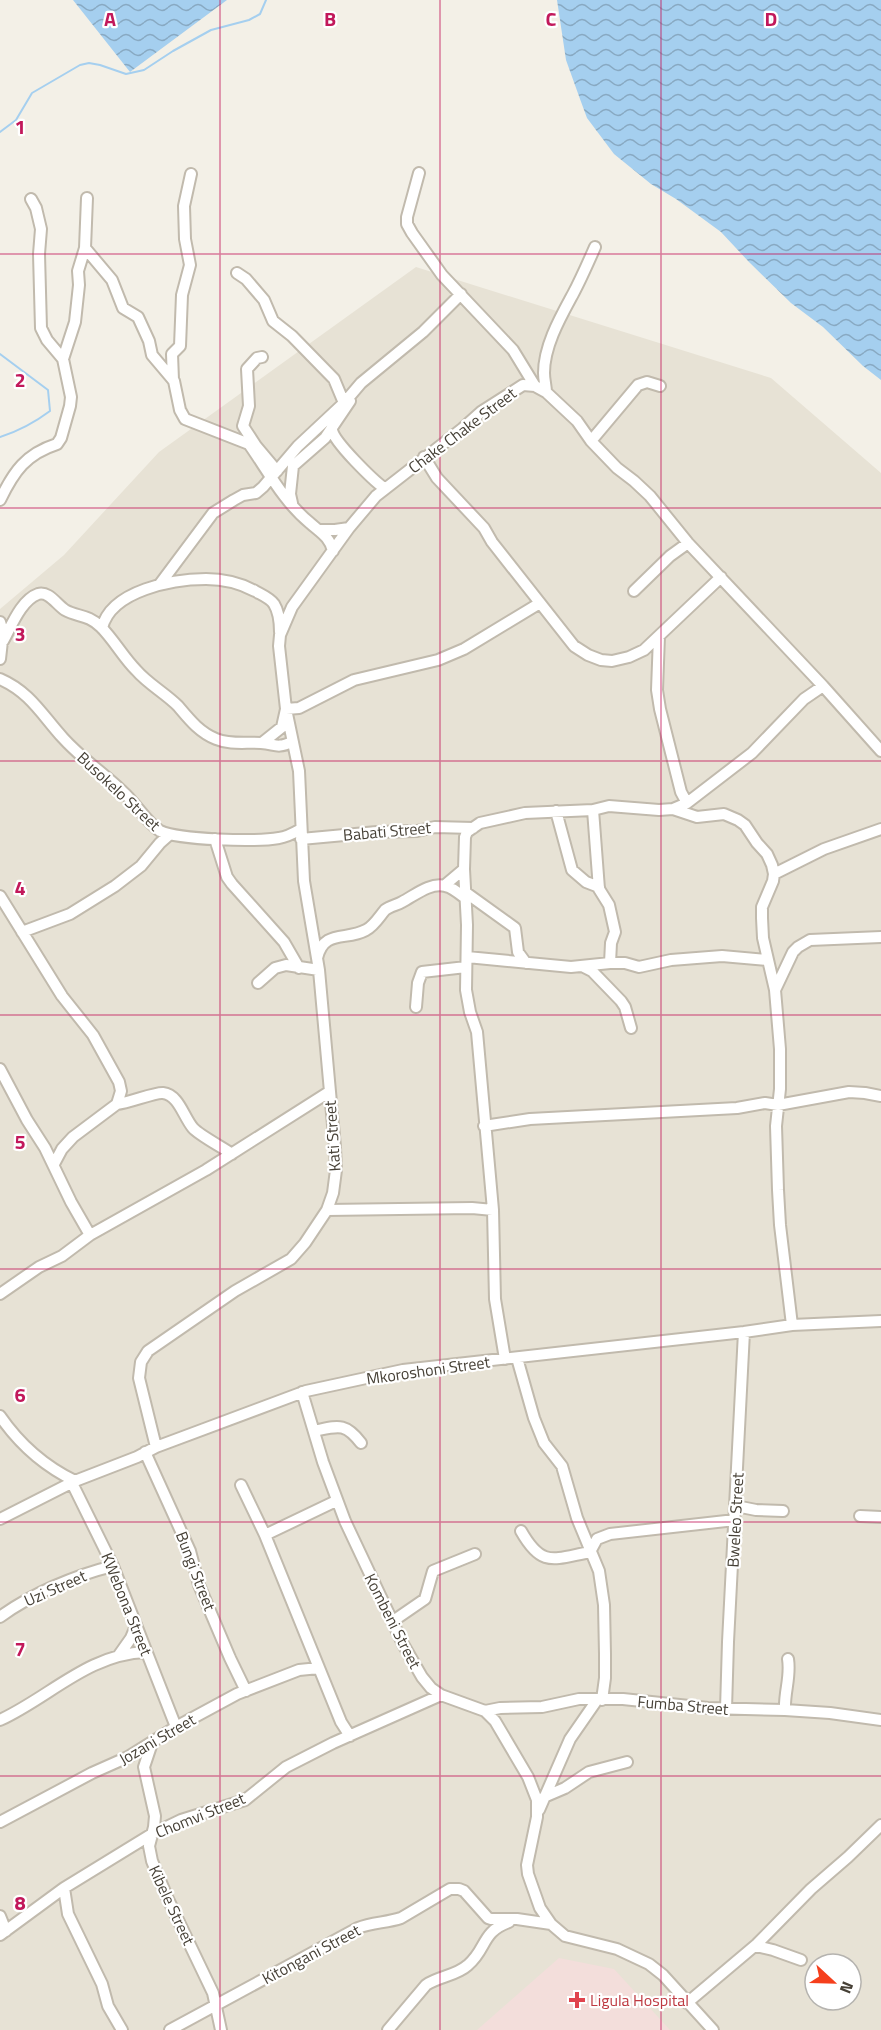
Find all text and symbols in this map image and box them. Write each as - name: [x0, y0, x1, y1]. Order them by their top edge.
- text: A: [104, 3, 116, 34]
- text: B: [324, 3, 336, 34]
- text: C: [546, 3, 557, 34]
- text: D: [765, 3, 777, 34]
- text: 1: [14, 111, 26, 142]
- text: 2: [14, 364, 26, 395]
- street label: Chake Chake Street: [403, 381, 521, 479]
- text: 3: [14, 618, 26, 649]
- street label: Busokelo Street: [72, 746, 166, 836]
- street label: Babati Street: [342, 815, 432, 847]
- text: 4: [14, 872, 26, 903]
- street label: Kati Street: [318, 1099, 346, 1172]
- text: 5: [14, 1126, 26, 1157]
- street label: Mkoroshoni Street: [365, 1349, 492, 1391]
- text: 6: [14, 1379, 26, 1410]
- street label: Bweleo Street: [721, 1472, 749, 1568]
- street label: Bungi Street: [170, 1528, 222, 1615]
- street label: KWebona Street: [95, 1549, 159, 1660]
- street label: Uzi Street: [20, 1563, 90, 1612]
- street label: Kombeni Street: [359, 1569, 427, 1673]
- text: 7: [14, 1633, 26, 1664]
- street label: Fumba Street: [637, 1689, 730, 1721]
- street label: Jozani Street: [114, 1707, 200, 1771]
- street label: Chomvi Street: [151, 1786, 249, 1844]
- street label: Kibele Street: [143, 1861, 201, 1949]
- text: 8: [14, 1887, 26, 1918]
- street label: Kitongani Street: [258, 1918, 365, 1990]
- north arrow: [803, 1952, 863, 2012]
- text: N: [834, 1978, 860, 1997]
- place label: Ligula Hospital: [590, 1988, 689, 2012]
- marker: Ligula Hospital: [568, 1991, 586, 2009]

